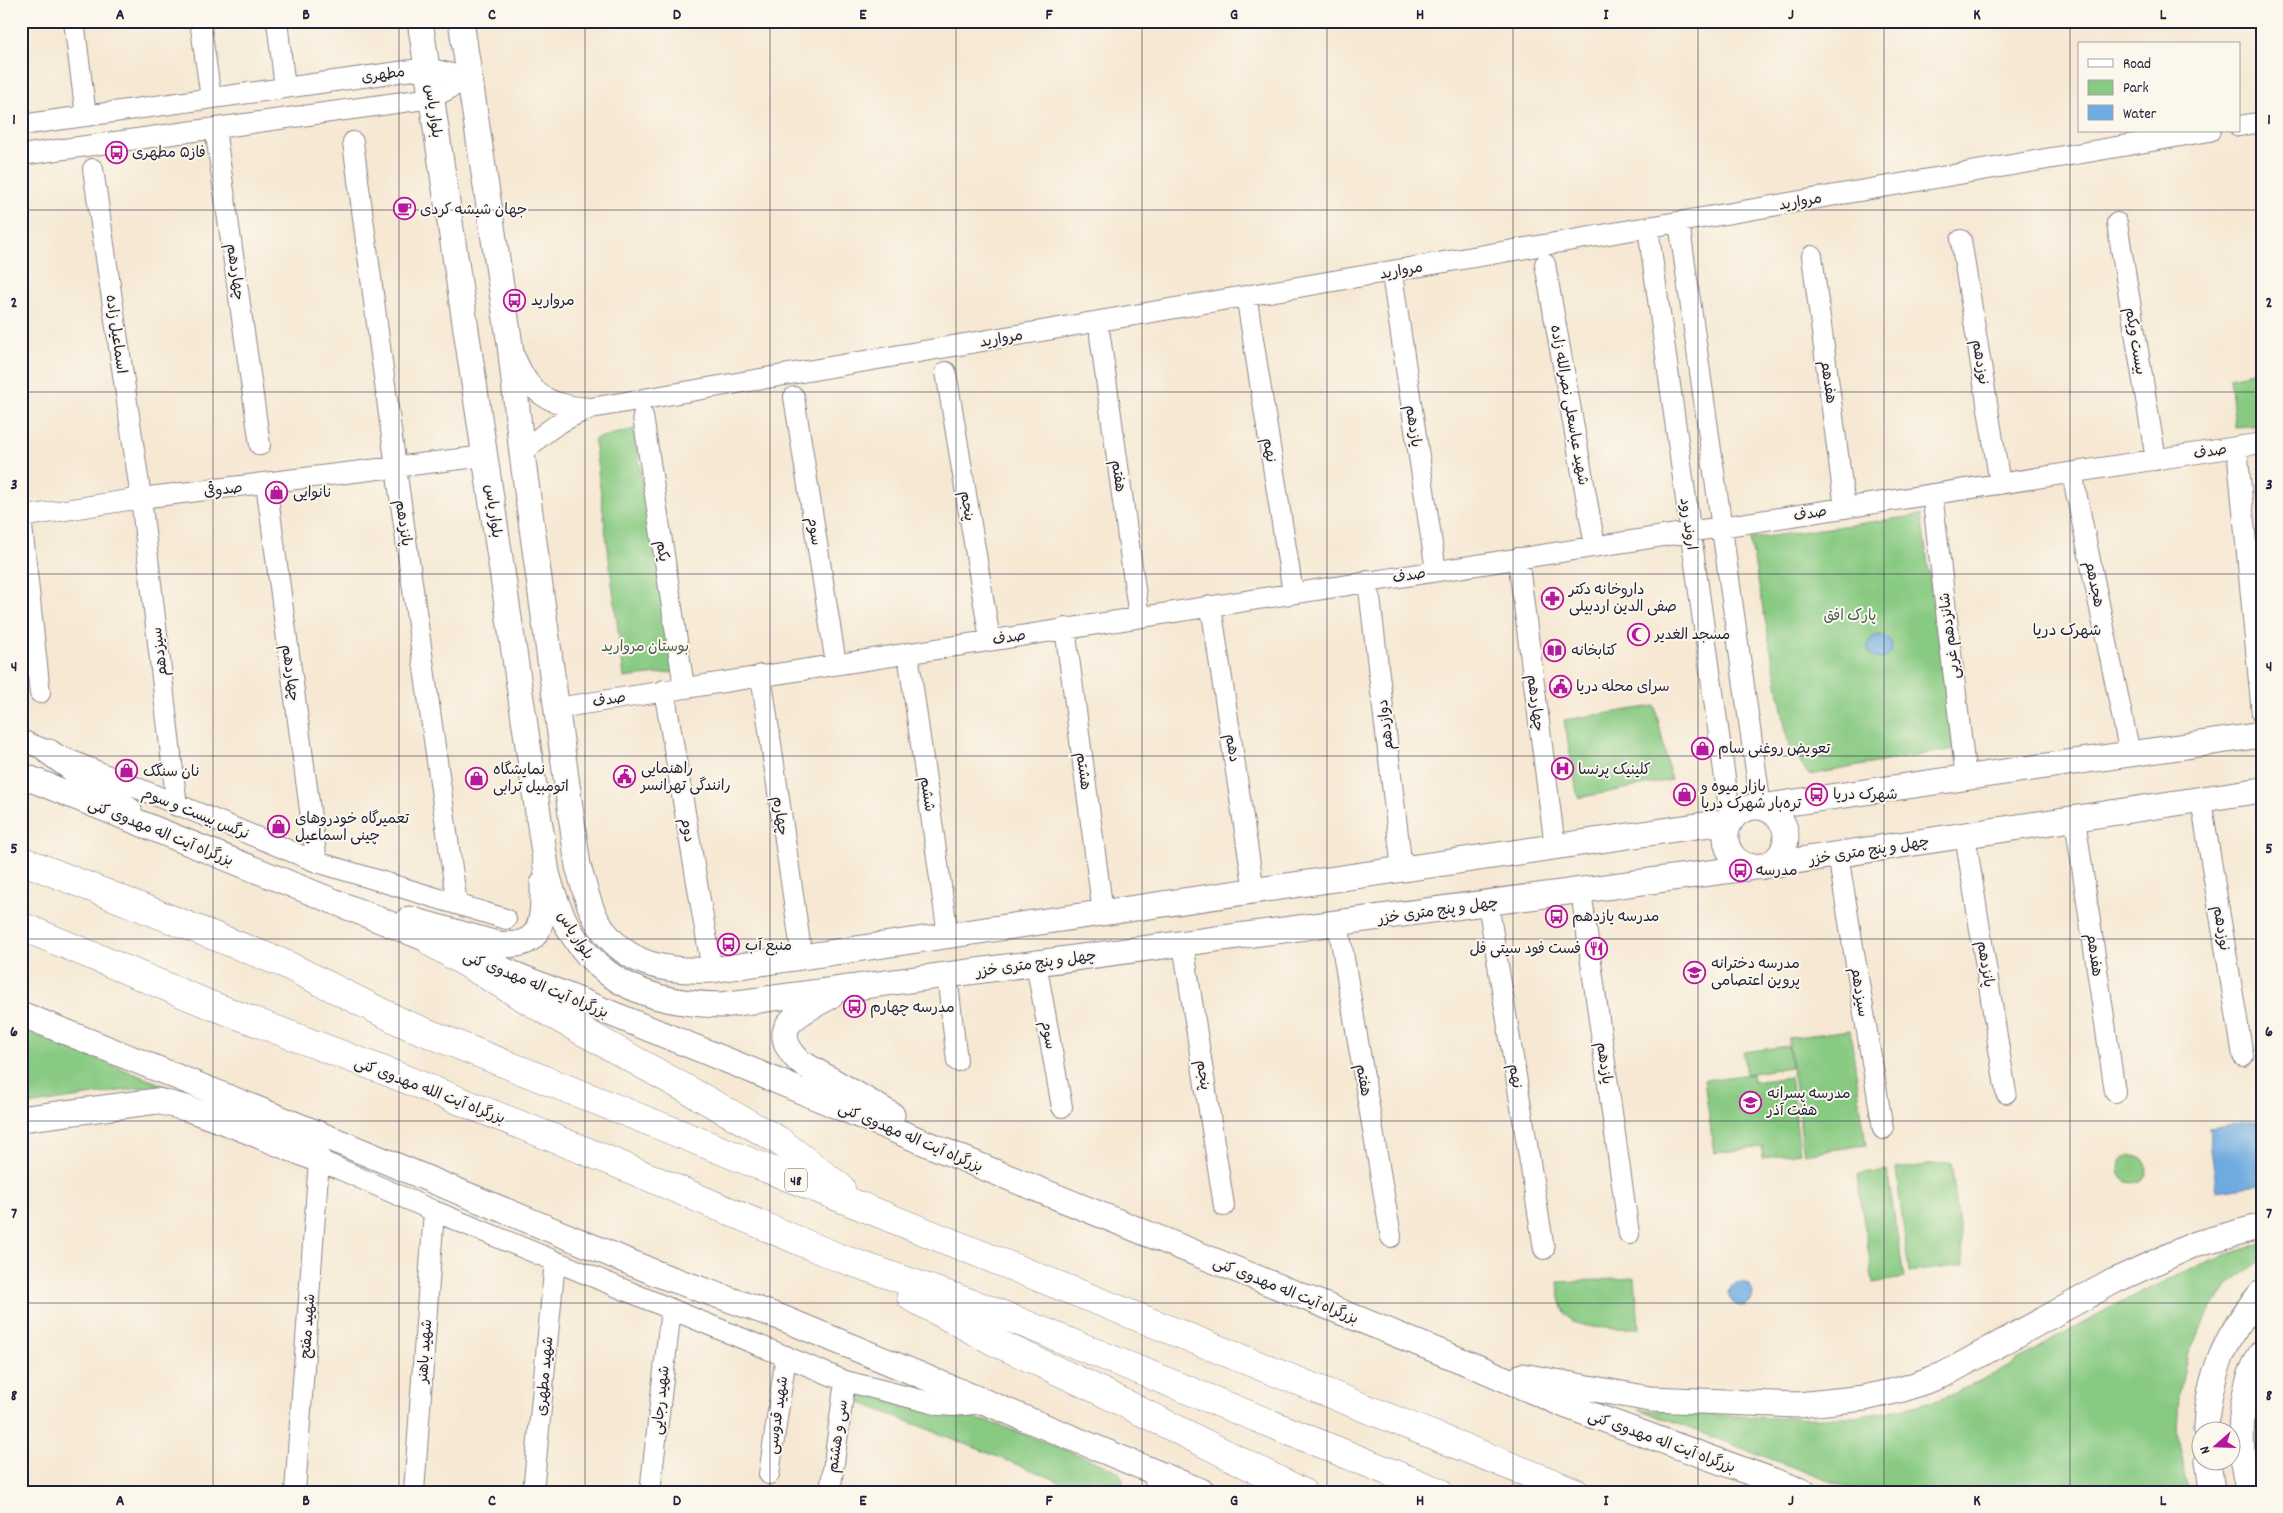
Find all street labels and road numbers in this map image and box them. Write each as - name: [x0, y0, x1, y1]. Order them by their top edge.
- street label: مطهری: [360, 62, 407, 90]
- street label: بلوار یاس: [417, 83, 447, 140]
- street label: مروارید: [1777, 188, 1824, 218]
- street label: چهاردهم: [219, 242, 249, 302]
- street label: مروارید: [1378, 257, 1425, 287]
- street label: اسماعیل زاده: [99, 293, 131, 375]
- street label: بیست ویکم: [2118, 306, 2150, 377]
- street label: شهید عباسعلی نصرالله زاده: [1543, 323, 1593, 487]
- street label: مروارید: [978, 325, 1025, 355]
- street label: نوزدهم: [1965, 338, 1993, 386]
- street label: هفدهم: [1813, 359, 1841, 405]
- street label: یازدهم: [1398, 404, 1426, 449]
- street label: نهم: [1255, 437, 1281, 464]
- street label: صدف: [2192, 439, 2229, 466]
- street label: هفتم: [1104, 459, 1130, 494]
- street label: صدوقی: [202, 476, 244, 504]
- street label: بلوار یاس: [477, 483, 507, 540]
- street label: پنجم: [953, 490, 979, 523]
- street label: اروند رود: [1672, 497, 1702, 552]
- street label: پانزدهم: [388, 499, 416, 548]
- street label: صدف: [1792, 501, 1829, 528]
- street label: سوم: [800, 516, 826, 547]
- street label: یکم: [648, 539, 674, 564]
- street label: هجدهم: [2077, 559, 2109, 609]
- street label: صدف: [1391, 563, 1428, 590]
- street label: شانزدهم غربی: [1935, 591, 1967, 680]
- street label: صدف: [991, 625, 1028, 652]
- street label: سیزدهم: [147, 626, 175, 678]
- street label: چهاردهم: [274, 643, 304, 703]
- street label: چهاردهم: [1520, 673, 1548, 733]
- street label: صدف: [591, 687, 628, 714]
- street label: دوازدهم: [1373, 698, 1401, 751]
- street label: دهم: [1218, 733, 1244, 764]
- street label: هشتم: [1068, 751, 1096, 792]
- street label: ششم: [913, 775, 939, 813]
- street label: نرگس بیست و سوم: [139, 783, 252, 846]
- street label: بزرگراه آیت اله مهدوی کنی: [84, 795, 236, 873]
- street label: چهارم: [765, 795, 793, 837]
- street label: دوم: [673, 816, 699, 844]
- street label: چهل و پنج متری خزر: [1807, 832, 1931, 873]
- street label: چهل و پنج متری خزر: [1376, 893, 1500, 931]
- street label: نوزدهم: [2206, 904, 2234, 952]
- street label: بلوار یاس: [550, 907, 598, 965]
- street label: هفدهم: [2079, 932, 2107, 978]
- street label: پانزدهم: [1970, 940, 1999, 989]
- street label: چهل و پنج متری خزر: [974, 946, 1098, 984]
- street label: بزرگراه آیت اله مهدوی کنی: [459, 947, 611, 1025]
- street label: سیزدهم: [1843, 966, 1873, 1019]
- street label: سوم: [1034, 1019, 1060, 1051]
- street label: یازدهم: [1589, 1041, 1617, 1086]
- street label: بزرگراه آیت الله مهدوی کنی: [351, 1053, 508, 1131]
- street label: پنجم: [1189, 1059, 1215, 1092]
- street label: هفتم: [1348, 1063, 1376, 1098]
- street label: نهم: [1501, 1063, 1527, 1090]
- street label: بزرگراه آیت اله مهدوی کنی: [834, 1098, 986, 1179]
- road number: 48: [785, 1168, 807, 1192]
- street label: بزرگراه آیت اله مهدوی کنی: [1209, 1253, 1361, 1331]
- street label: شهید مفتح: [296, 1293, 322, 1359]
- street label: شهید باهنر: [413, 1318, 439, 1386]
- street label: شهید مطهری: [532, 1335, 560, 1417]
- street label: شهید رجایی: [647, 1364, 677, 1436]
- street label: شهید قدوسی: [763, 1375, 795, 1456]
- street label: سی و هشتم: [823, 1398, 855, 1474]
- street label: بزرگراه آیت اله مهدوی کنی: [1585, 1406, 1738, 1480]

